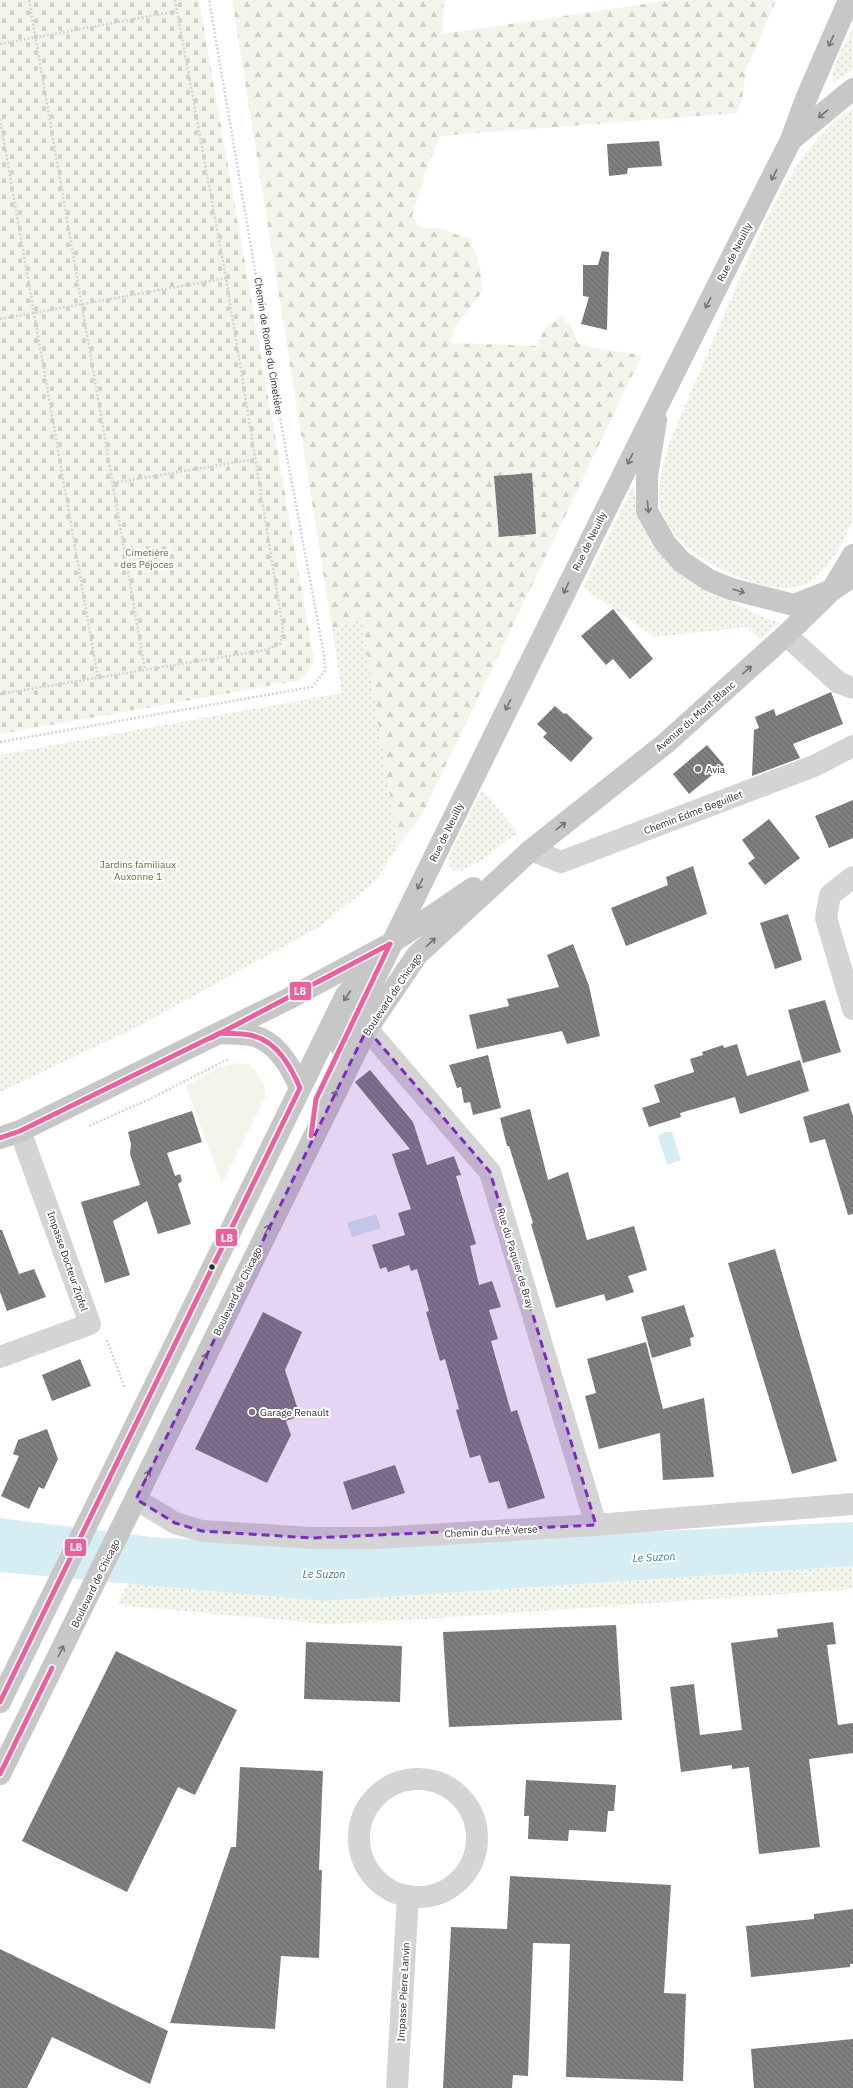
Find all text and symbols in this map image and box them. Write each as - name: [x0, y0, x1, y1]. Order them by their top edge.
- one-way arrow: [827, 34, 834, 46]
- one-way arrow: [817, 109, 828, 118]
- one-way arrow: [769, 169, 777, 181]
- street label: Rue de Neuilly: [714, 220, 755, 284]
- street label: Chemin de Ronde du Cimetière: [251, 276, 286, 416]
- one-way arrow: [704, 297, 711, 309]
- one-way arrow: [626, 453, 633, 465]
- one-way arrow: [644, 500, 652, 513]
- street label: Rue de Neuilly: [569, 509, 609, 573]
- park label: Cimetière des Péjoces: [120, 546, 174, 571]
- one-way arrow: [562, 582, 569, 594]
- one-way arrow: [732, 588, 745, 595]
- one-way arrow: [742, 666, 752, 675]
- street label: Avenue du Mont-Blanc: [653, 678, 738, 755]
- one-way arrow: [504, 698, 511, 710]
- place label: Avia: [706, 763, 726, 776]
- marker: Avia: [693, 764, 703, 774]
- street label: Chemin Edme Beguillet: [642, 787, 745, 837]
- street label: Rue de Neuilly: [426, 800, 466, 864]
- one-way arrow: [556, 821, 567, 830]
- park label: Jardins familiaux Auxonne 1: [100, 858, 176, 883]
- one-way arrow: [416, 878, 423, 890]
- one-way arrow: [426, 938, 436, 947]
- street label: Boulevard de Chicago: [360, 950, 425, 1038]
- line badge: L8: [289, 981, 312, 1001]
- text: L8: [294, 984, 307, 998]
- one-way arrow: [343, 990, 351, 1001]
- one-way arrow: [330, 1090, 338, 1102]
- street label: Rue du Paquier de Bray: [494, 1206, 537, 1310]
- street label: Impasse Docteur Zipfel: [44, 1209, 91, 1313]
- one-way arrow: [264, 1224, 271, 1236]
- line badge: L8: [215, 1228, 238, 1247]
- text: L8: [221, 1231, 234, 1245]
- street label: Boulevard de Chicago: [210, 1244, 265, 1338]
- unlabelled marker: [207, 1262, 217, 1272]
- one-way arrow: [201, 1354, 208, 1366]
- place label: Garage Renault: [260, 1406, 329, 1419]
- marker: Garage Renault: [247, 1407, 257, 1417]
- one-way arrow: [144, 1470, 151, 1482]
- street label: Chemin du Pré Verse: [444, 1523, 538, 1540]
- street label: Boulevard de Chicago: [68, 1536, 123, 1630]
- line badge: L8: [64, 1538, 87, 1557]
- text: L8: [70, 1540, 83, 1554]
- water label: Le Suzon: [632, 1549, 676, 1565]
- water label: Le Suzon: [302, 1567, 346, 1581]
- one-way arrow: [58, 1645, 65, 1657]
- street label: Impasse Pierre Lanvin: [394, 1942, 413, 2042]

